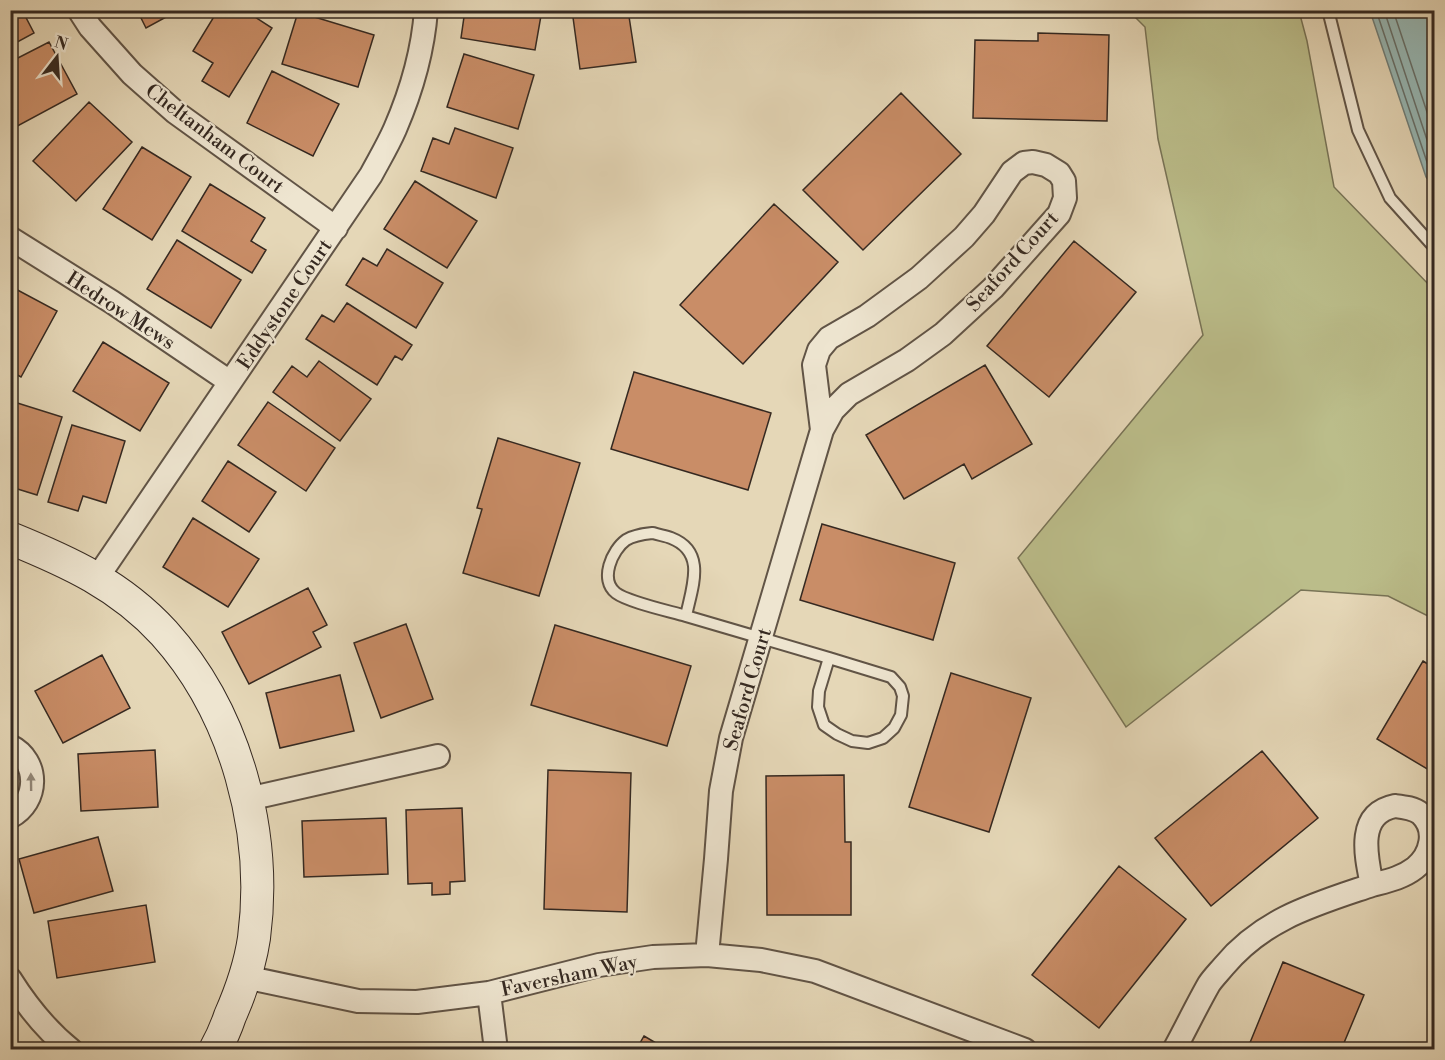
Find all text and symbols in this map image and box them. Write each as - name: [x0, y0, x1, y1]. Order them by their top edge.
- north arrow: [27, 27, 87, 87]
- text: N: [52, 32, 70, 55]
- street label: Cheltanham Court: [140, 79, 288, 200]
- street label: Seaford Court: [962, 207, 1065, 317]
- street label: Eddystone Court: [232, 235, 338, 375]
- street label: Hedrow Mews: [61, 267, 180, 356]
- street label: Seaford Court: [719, 625, 778, 754]
- one-way arrow: [27, 772, 36, 791]
- street label: Faversham Way: [499, 950, 640, 1003]

